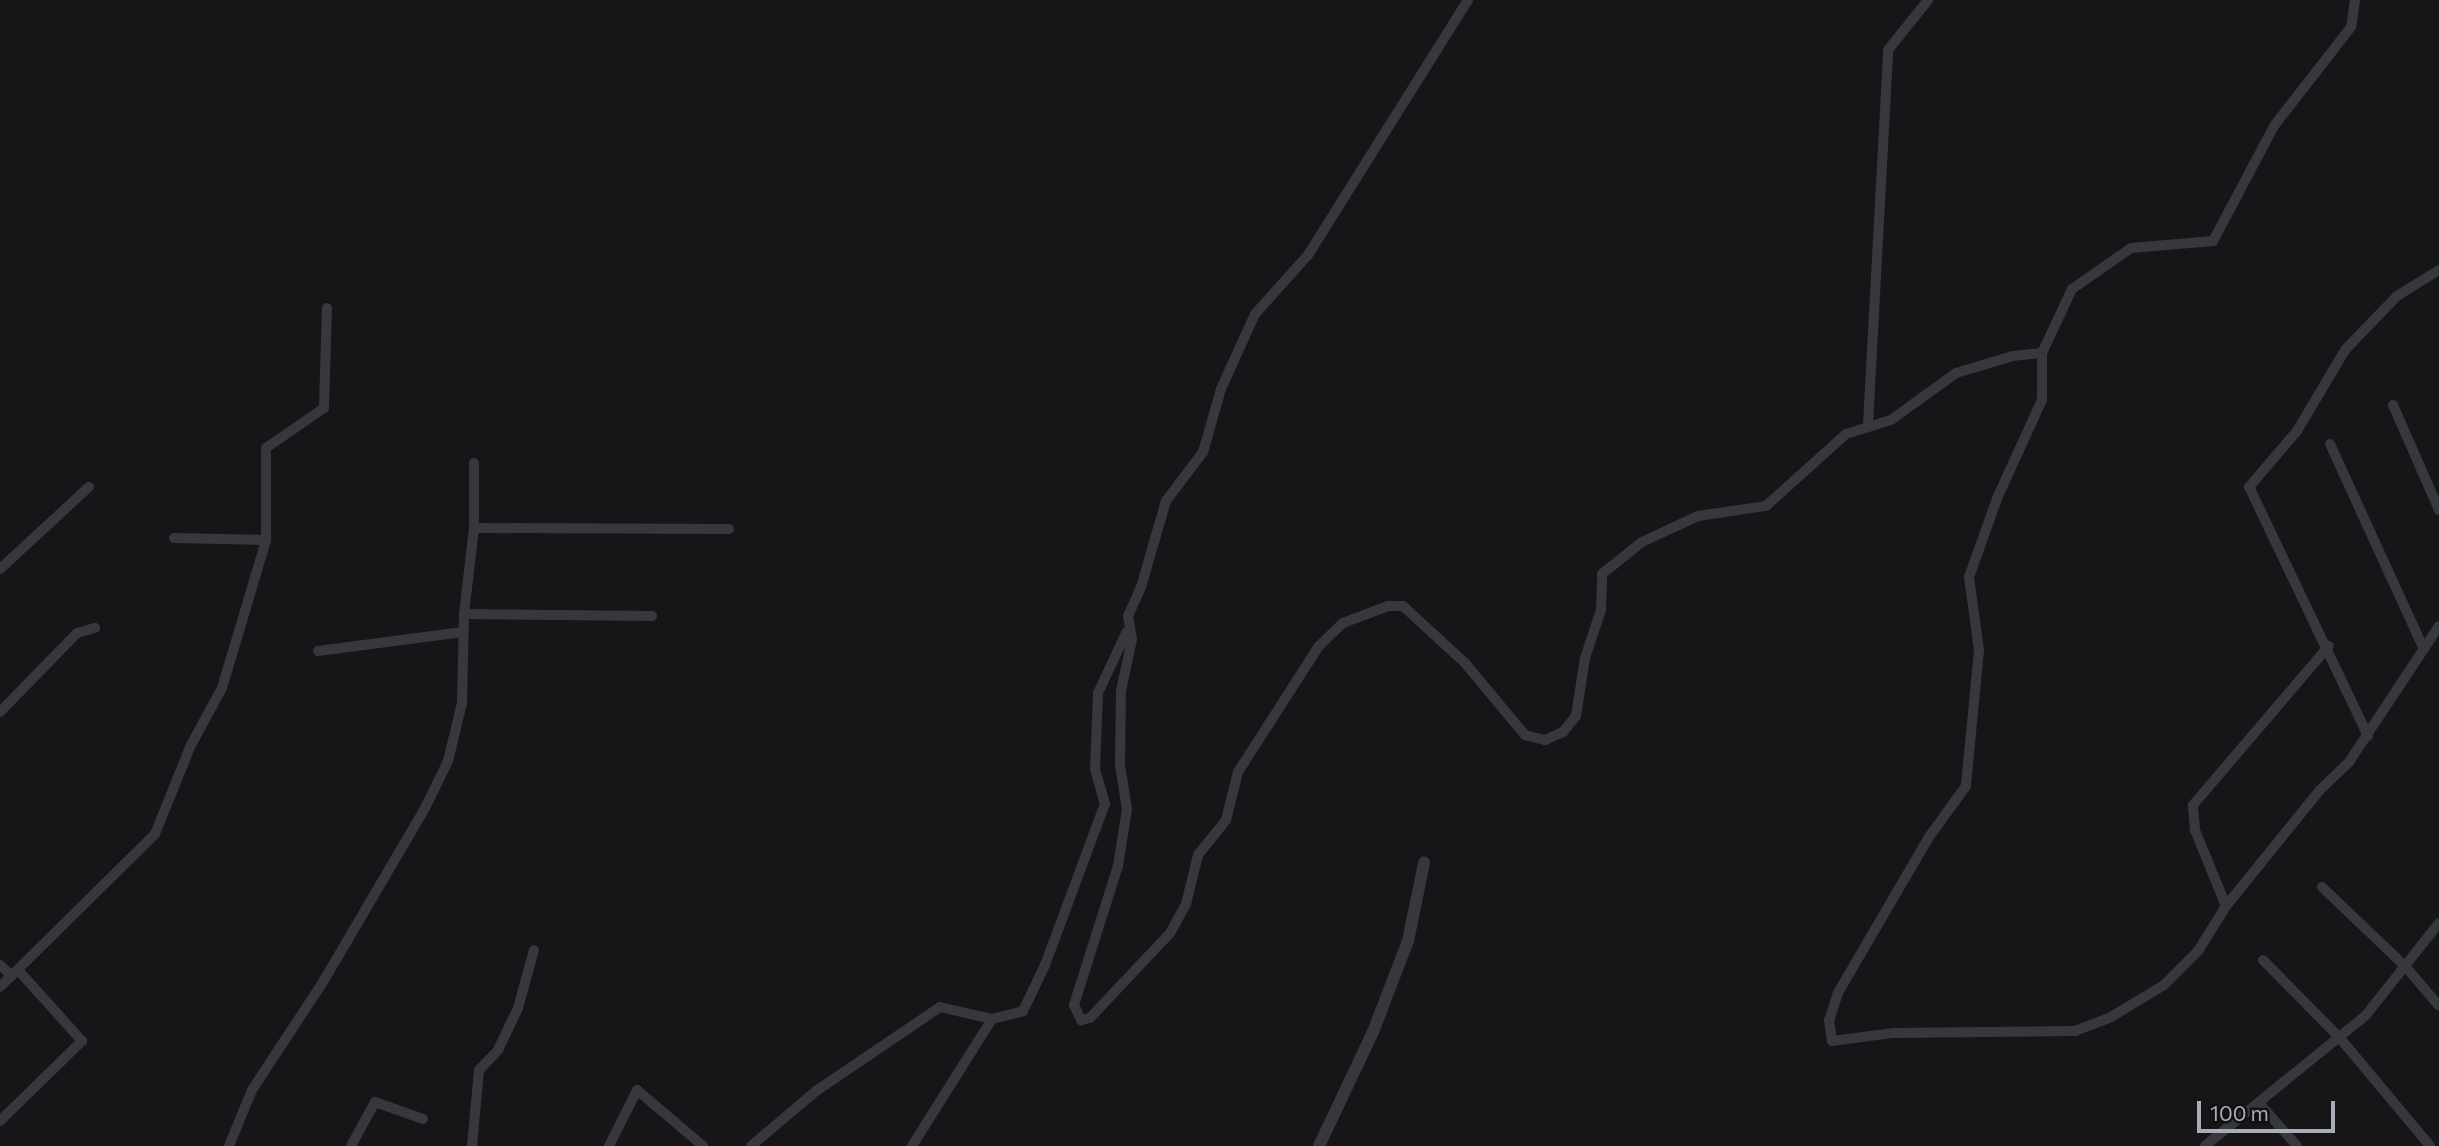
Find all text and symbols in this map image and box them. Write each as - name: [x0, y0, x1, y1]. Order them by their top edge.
- scale bar: [2201, 1086, 2339, 1130]
- text: 100 m: [2210, 1100, 2269, 1125]

